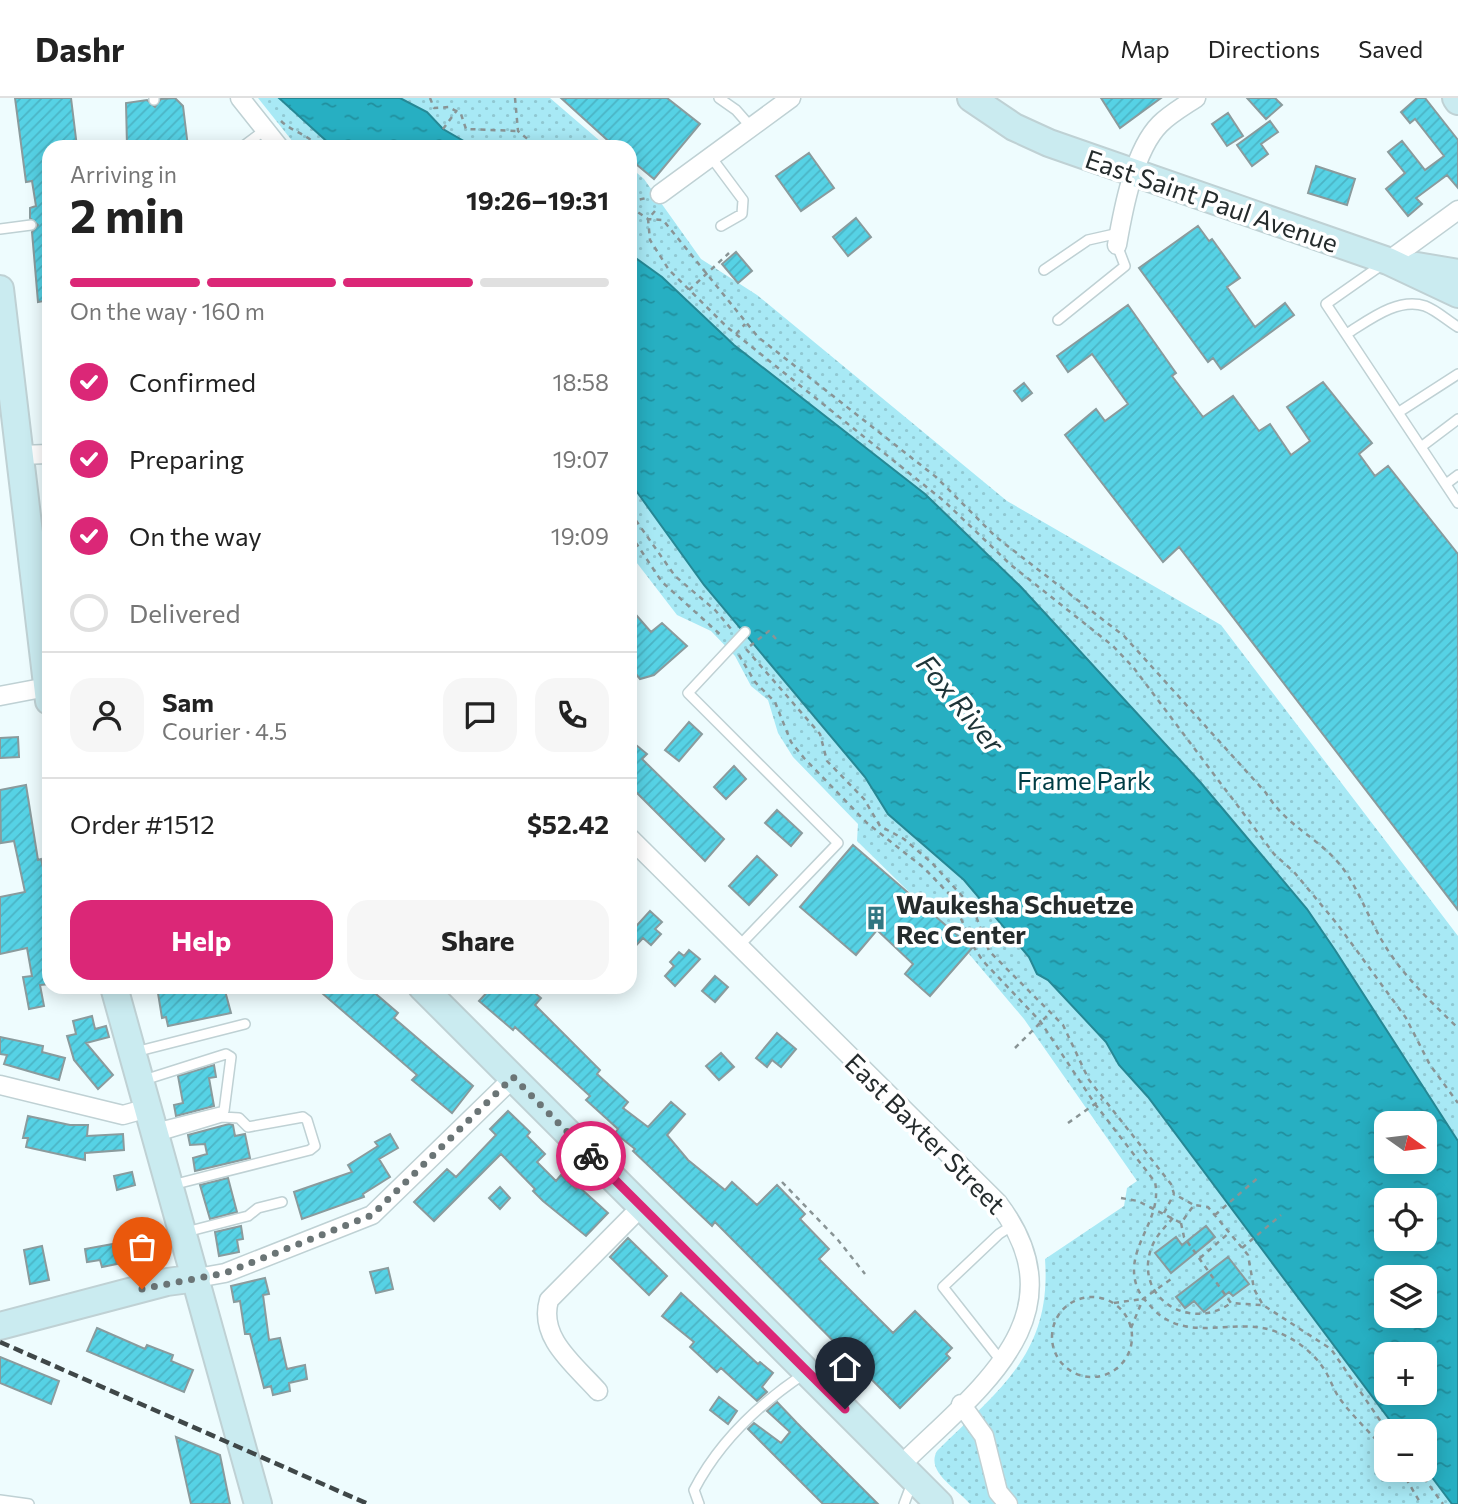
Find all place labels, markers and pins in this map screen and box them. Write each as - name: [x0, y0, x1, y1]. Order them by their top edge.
- place label: Waukesha Schuetze Rec Center: [896, 888, 1134, 949]
- building icon: Waukesha Schuetze Rec Center: [862, 904, 890, 932]
- pin: [112, 1217, 172, 1289]
- pin: [815, 1337, 875, 1409]

